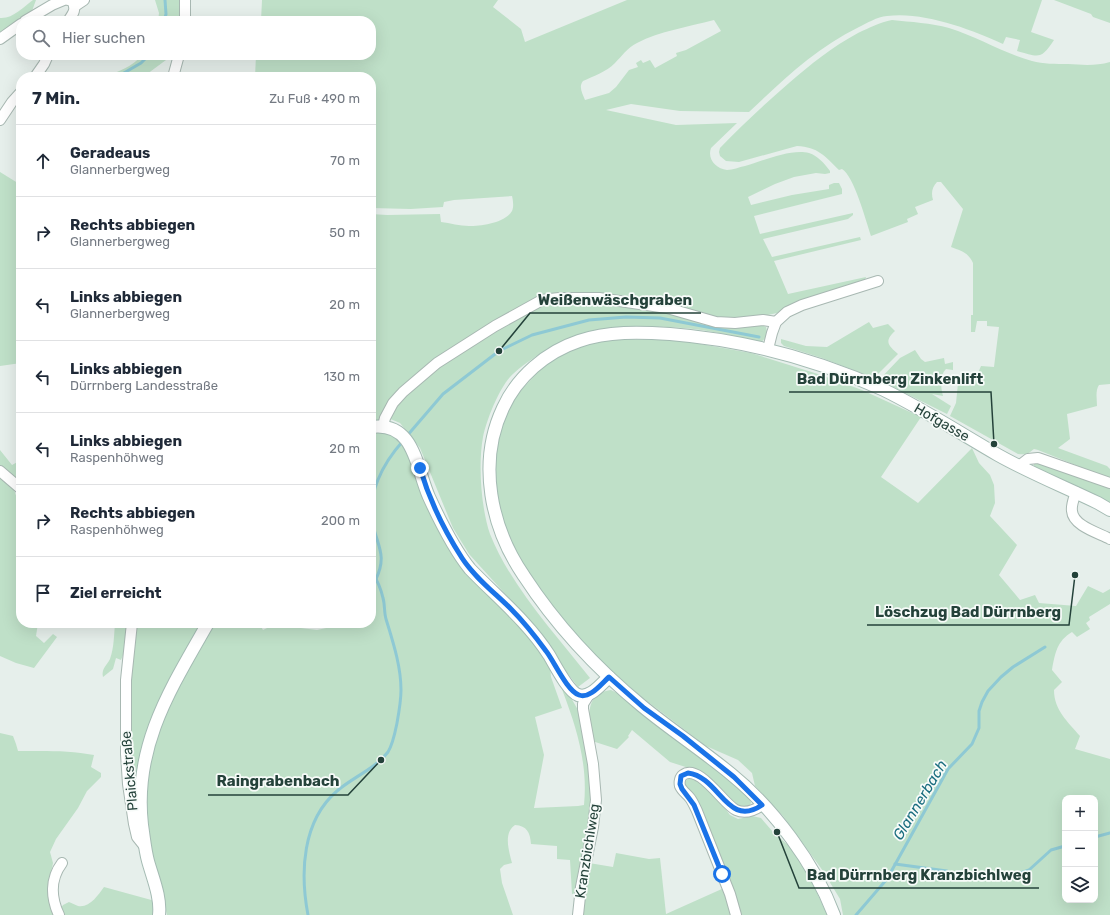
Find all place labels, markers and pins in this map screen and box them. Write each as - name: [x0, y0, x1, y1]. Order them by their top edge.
- callout: Weißenwäschgraben: [530, 286, 701, 313]
- callout: Bad Dürrnberg Zinkenlift: [789, 365, 991, 392]
- callout: Löschzug Bad Dürrnberg: [867, 598, 1069, 625]
- callout: Raingrabenbach: [208, 768, 348, 795]
- callout: Bad Dürrnberg Kranzbichlweg: [799, 861, 1039, 888]

